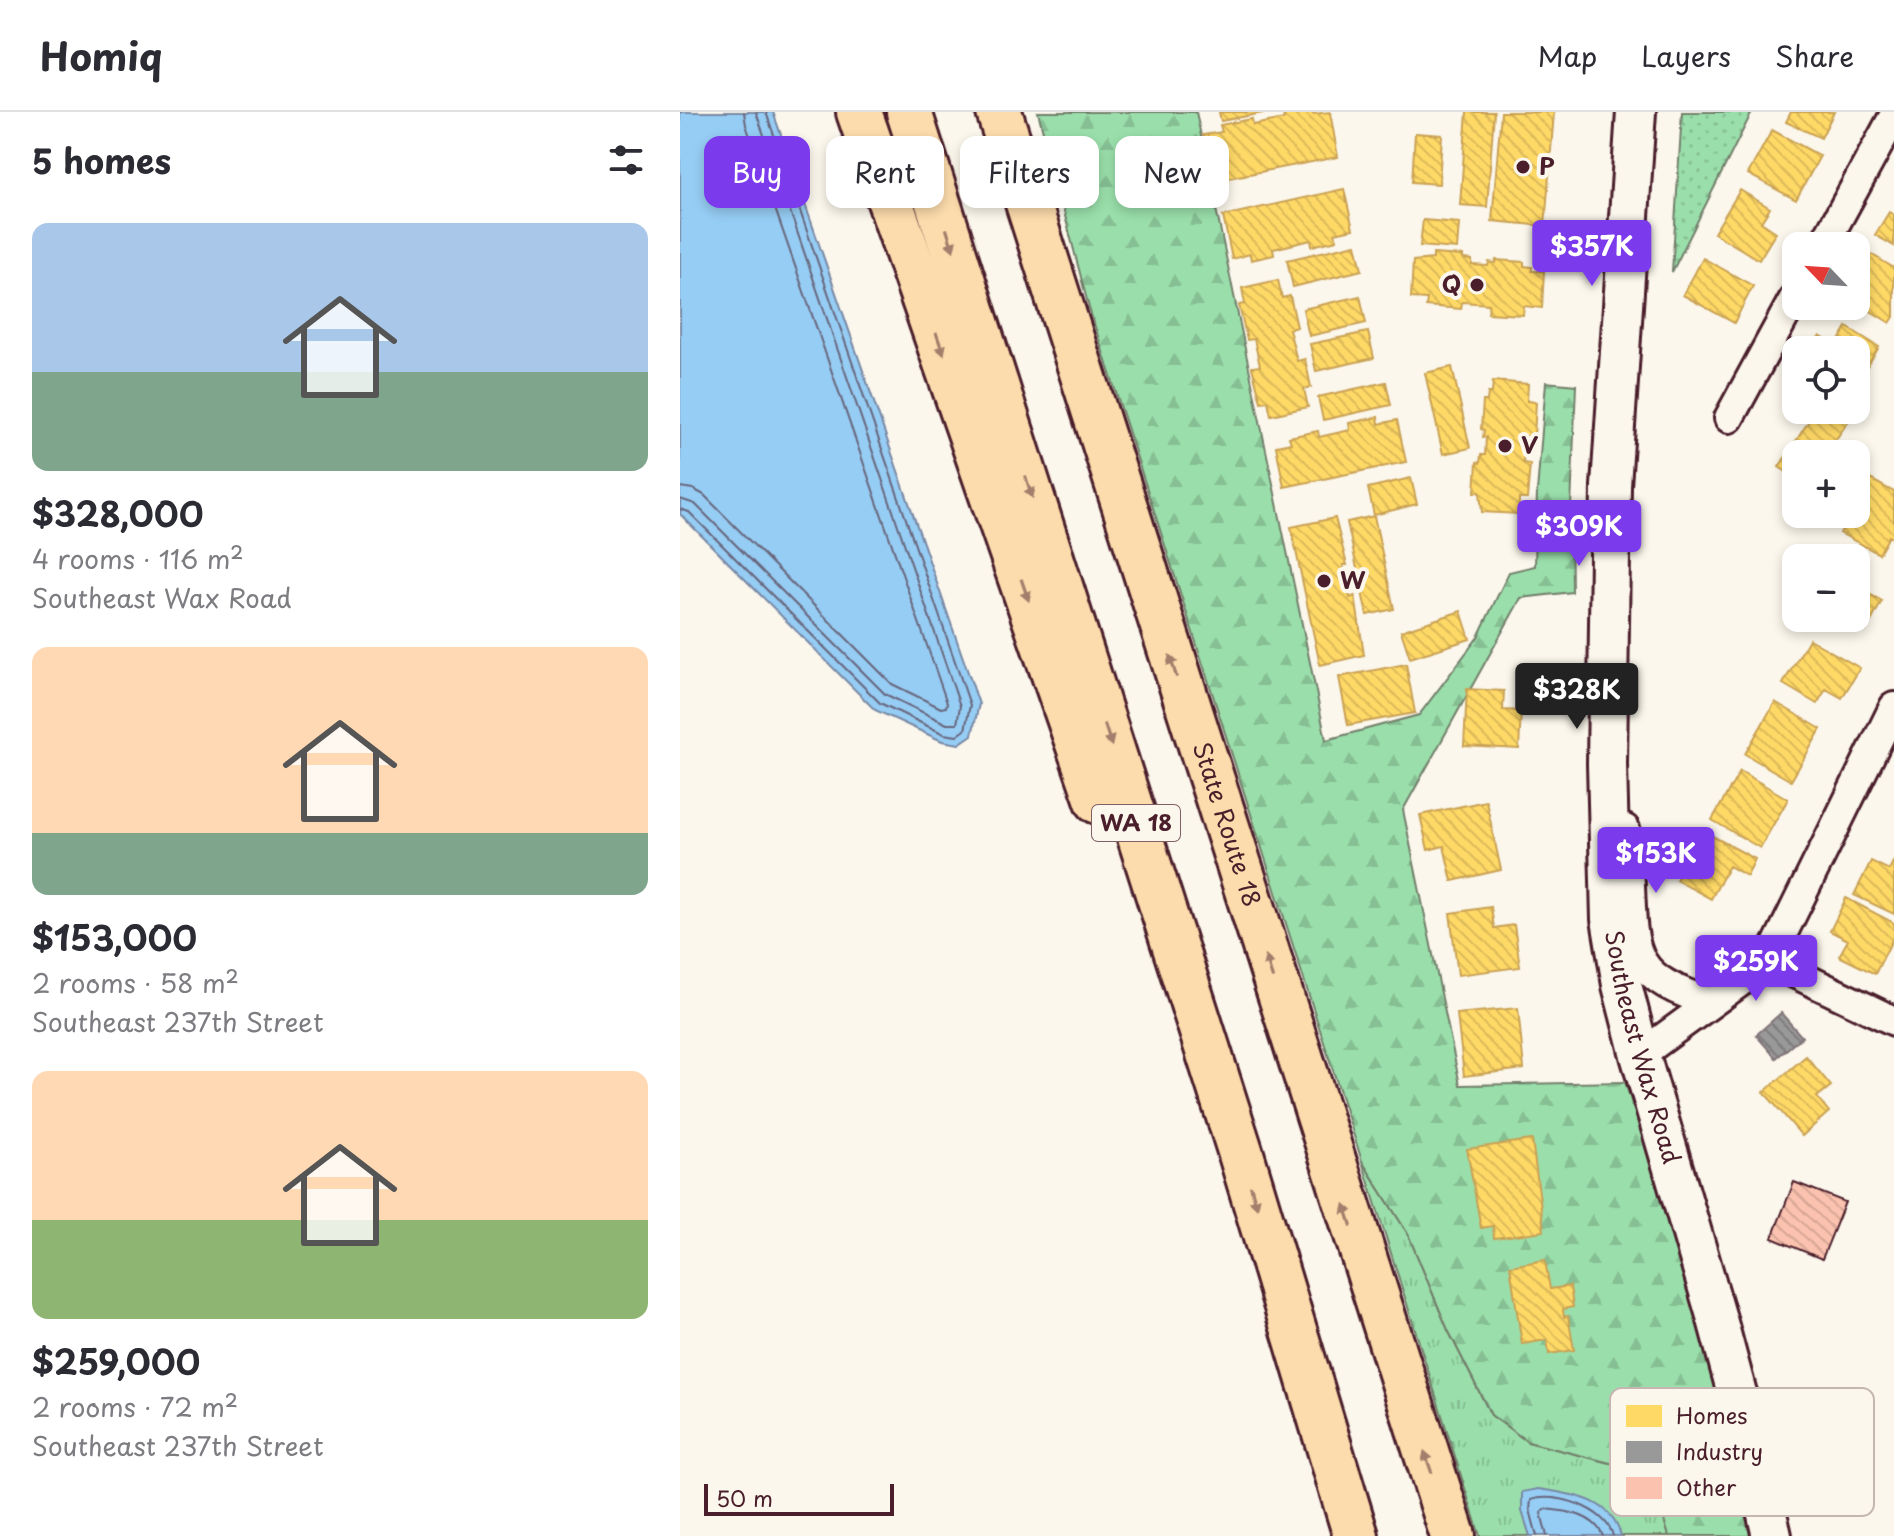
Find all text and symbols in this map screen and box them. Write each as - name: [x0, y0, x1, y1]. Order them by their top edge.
- text: Homiq: [40, 27, 162, 84]
- text: Map: [1537, 34, 1597, 77]
- text: Layers: [1641, 34, 1731, 77]
- text: Share: [1775, 34, 1854, 77]
- text: 5 homes: [32, 134, 171, 186]
- chip: Buy: [704, 136, 810, 208]
- chip: Rent: [826, 136, 944, 208]
- chip: Filters: [960, 136, 1099, 208]
- chip: New: [1115, 136, 1229, 208]
- icon: filters: [604, 138, 648, 182]
- place label: P: [1539, 147, 1555, 183]
- marker: P: [1514, 158, 1532, 176]
- pin: $357K: [1536, 220, 1648, 288]
- text: $357K: [1550, 226, 1634, 265]
- one-way arrow: [944, 228, 957, 252]
- north arrow: [1782, 232, 1870, 320]
- map controls: [1782, 232, 1870, 632]
- place label: Q: [1442, 265, 1461, 301]
- icon: home: [268, 275, 412, 419]
- marker: Q: [1468, 276, 1486, 294]
- one-way arrow: [935, 333, 947, 357]
- button: locate: [1782, 336, 1870, 424]
- place label: V: [1521, 426, 1539, 462]
- marker: V: [1496, 437, 1514, 455]
- button: +: [1782, 440, 1870, 528]
- one-way arrow: [1023, 476, 1036, 500]
- text: $328,000: [32, 487, 203, 539]
- pin: $309K: [1523, 500, 1635, 568]
- text: $309K: [1535, 506, 1623, 545]
- text: 4 rooms · 116 m²: [32, 539, 244, 578]
- button: −: [1782, 544, 1870, 632]
- place label: W: [1340, 561, 1366, 597]
- marker: W: [1315, 572, 1333, 590]
- text: Southeast Wax Road: [32, 578, 292, 617]
- one-way arrow: [1019, 578, 1032, 602]
- one-way arrow: [1167, 653, 1179, 677]
- pin: $328K: [1521, 663, 1633, 731]
- text: $328K: [1533, 669, 1621, 708]
- icon: home: [268, 699, 412, 843]
- one-way arrow: [1102, 724, 1115, 748]
- street label: State Route 18: [1185, 737, 1271, 911]
- road number: WA 18: [1092, 805, 1180, 841]
- pin: $153K: [1600, 827, 1712, 895]
- text: $153K: [1615, 833, 1697, 872]
- text: $153,000: [32, 911, 197, 963]
- street label: Southeast Wax Road: [1597, 928, 1691, 1168]
- pin: $259K: [1700, 935, 1812, 1003]
- text: $259K: [1713, 941, 1799, 980]
- one-way arrow: [1263, 954, 1275, 978]
- text: 2 rooms · 58 m²: [32, 963, 239, 1002]
- text: Southeast 237th Street: [32, 1002, 324, 1041]
- icon: home: [268, 1123, 412, 1267]
- one-way arrow: [1248, 1185, 1261, 1209]
- one-way arrow: [1341, 1202, 1354, 1226]
- text: $259,000: [32, 1335, 200, 1387]
- text: 2 rooms · 72 m²: [32, 1387, 238, 1426]
- legend: [1610, 1388, 1874, 1516]
- text: Homes: [1676, 1398, 1747, 1431]
- text: Southeast 237th Street: [32, 1426, 324, 1465]
- text: Industry: [1676, 1434, 1763, 1467]
- one-way arrow: [1421, 1450, 1433, 1474]
- text: Other: [1676, 1470, 1737, 1503]
- scale bar: [704, 1480, 894, 1516]
- text: 50 m: [716, 1481, 773, 1514]

